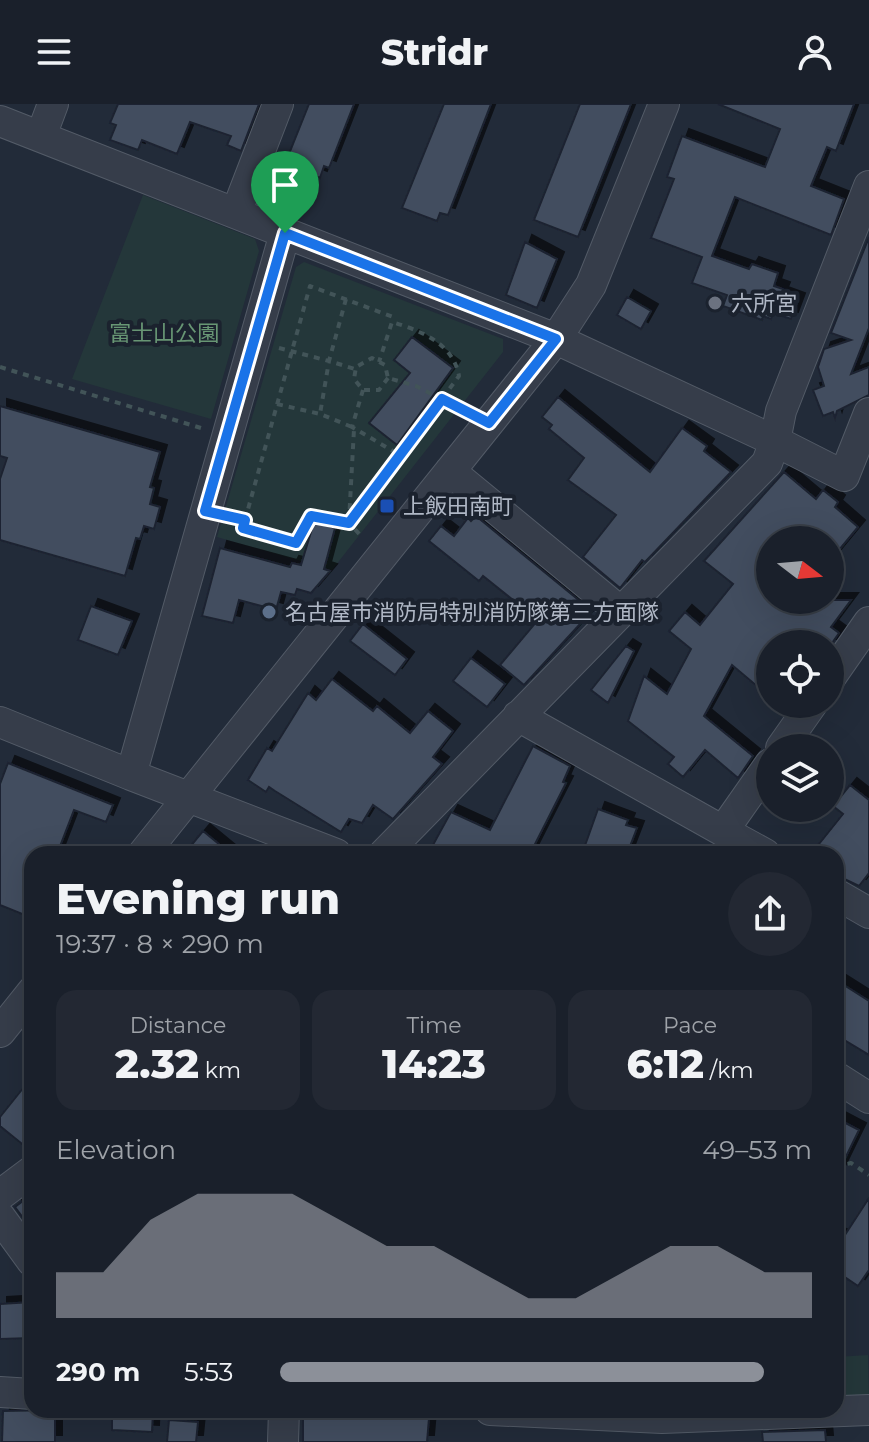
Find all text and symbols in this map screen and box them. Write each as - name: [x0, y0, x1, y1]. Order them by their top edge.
- icon: menu: [32, 30, 76, 74]
- text: Stridr: [381, 30, 488, 74]
- icon: person: [793, 30, 837, 74]
- pin: [251, 151, 319, 233]
- icon: arrive: [263, 163, 307, 207]
- place label: 六所宮: [731, 290, 797, 317]
- marker: 六所宮: [706, 294, 724, 312]
- park label: 富士山公園: [109, 320, 219, 347]
- place label: 上飯田南町: [403, 493, 513, 520]
- marker: 上飯田南町: [378, 497, 396, 515]
- north arrow: [756, 526, 844, 614]
- map controls: [756, 526, 844, 822]
- place label: 名古屋市消防局特別消防隊第三方面隊: [285, 599, 659, 626]
- marker: 名古屋市消防局特別消防隊第三方面隊: [260, 603, 278, 621]
- button: locate: [756, 630, 844, 718]
- button: layers: [756, 734, 844, 822]
- text: Evening run: [56, 871, 340, 925]
- button: share: [728, 872, 812, 956]
- text: 19:37 · 8 × 290 m: [56, 928, 264, 960]
- text: Distance: [130, 1012, 226, 1039]
- text: Time: [406, 1012, 462, 1039]
- text: Pace: [663, 1012, 717, 1039]
- text: 2.32: [115, 1039, 199, 1088]
- text: 14:23: [382, 1039, 486, 1088]
- text: 6:12: [626, 1039, 704, 1088]
- text: km: [199, 1057, 241, 1084]
- text: /km: [704, 1057, 754, 1084]
- text: Elevation: [56, 1134, 176, 1166]
- text: 49–53 m: [702, 1134, 812, 1166]
- text: 290 m: [56, 1356, 140, 1388]
- text: 5:53: [184, 1356, 233, 1388]

